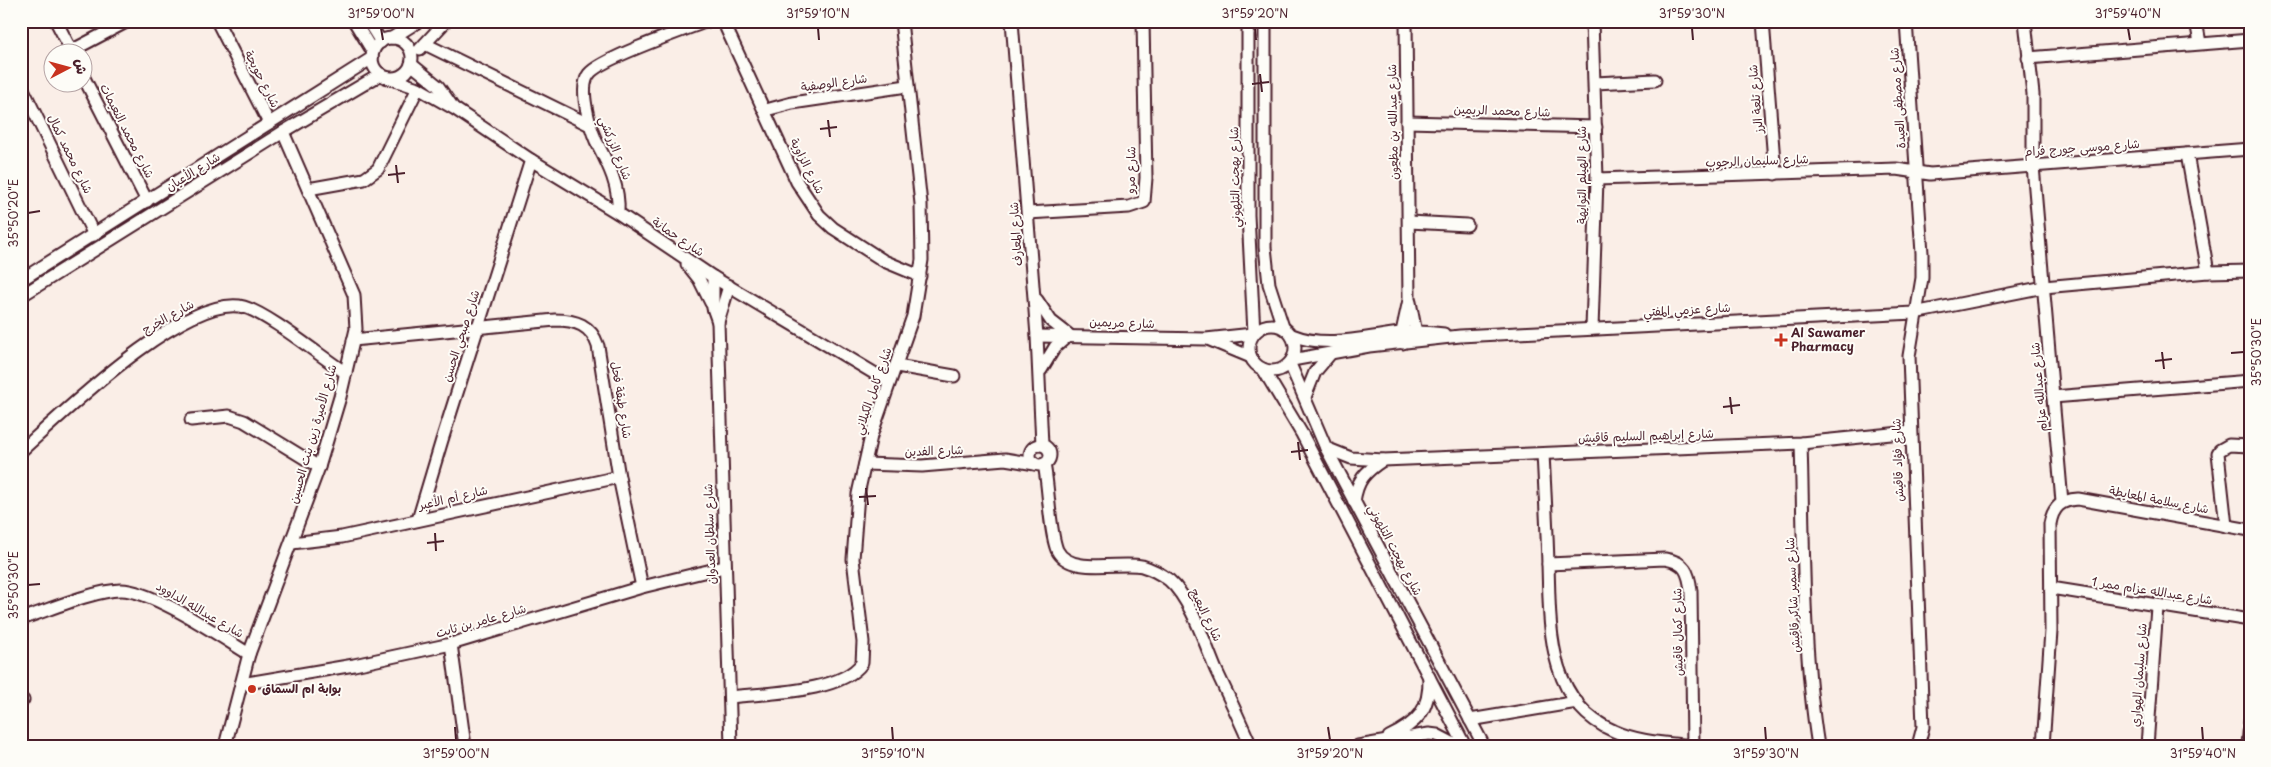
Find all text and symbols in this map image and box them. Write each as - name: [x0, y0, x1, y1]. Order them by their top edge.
- text: 31°59'00"N: [347, 4, 415, 22]
- text: 31°59'10"N: [786, 4, 850, 22]
- text: 31°59'20"N: [1222, 4, 1288, 22]
- text: 31°59'30"N: [1659, 4, 1725, 22]
- text: 31°59'40"N: [2095, 4, 2161, 22]
- north arrow: [42, 42, 92, 92]
- street label: شارع حويجة: [240, 47, 285, 111]
- street label: شارع مصطفى العيدة: [1884, 47, 1911, 149]
- text: ش: [70, 58, 93, 75]
- street label: شارع عبدالله بن مظعون: [1382, 64, 1403, 180]
- street label: شارع تلعة الرز: [1743, 64, 1768, 135]
- street label: شارع الوصفية: [799, 68, 868, 97]
- street label: شارع محمد النعيمات: [95, 80, 159, 181]
- street label: شارع محمد الريمين: [1453, 99, 1551, 122]
- street label: شارع محمد كمال: [43, 111, 98, 197]
- street label: شارع الزركشي: [592, 113, 637, 183]
- street label: شارع بهجت التلهوني: [1224, 126, 1247, 228]
- street label: شارع الهيلم التوايهة: [1572, 126, 1591, 224]
- street label: شارع موسى جورج فرام: [2024, 134, 2140, 161]
- street label: شارع الزاوية: [785, 135, 830, 197]
- street label: شارع مرو: [1121, 146, 1140, 195]
- street label: شارع الأعيان: [162, 147, 224, 196]
- street label: شارع سليمان الرجوب: [1705, 149, 1809, 172]
- text: 35°50'20"E: [4, 179, 22, 247]
- street label: شارع المعارف: [1004, 201, 1027, 267]
- street label: شارع حمانة: [648, 212, 708, 261]
- street label: شارع صبحي الحسن: [437, 287, 486, 385]
- street label: شارع الخرج: [138, 294, 197, 339]
- street label: شارع عزمي المفتي: [1643, 298, 1731, 323]
- street label: شارع مريمين: [1089, 312, 1155, 333]
- text: 35°50'30"E: [2247, 318, 2265, 386]
- place label: Al Sawamer Pharmacy: [1790, 323, 1866, 355]
- marker: Al Sawamer Pharmacy: [1775, 334, 1787, 346]
- street label: شارع عبدالله عزام: [2025, 342, 2052, 432]
- street label: شارع كامل الكيلاني: [849, 345, 898, 438]
- street label: شارع طبقة فحل: [606, 360, 637, 440]
- street label: شارع الأميرة زين بنت الحسين: [284, 362, 342, 506]
- street label: شارع فؤاد قاقيش: [1887, 418, 1908, 502]
- street label: شارع إبراهيم السليم قاقيش: [1578, 424, 1714, 447]
- street label: شارع الفدين: [904, 440, 964, 461]
- street label: شارع أم الأعبر: [415, 480, 489, 515]
- street label: شارع سلامة المعايطة: [2108, 481, 2211, 519]
- street label: شارع سلطان العدوان: [698, 483, 721, 585]
- street label: شارع بهجت التلهوني: [1362, 501, 1428, 600]
- street label: شارع سمير شاكر قاقيش: [1780, 537, 1805, 653]
- text: 35°50'30"E: [4, 551, 22, 619]
- street label: شارع عبدالله عزام ممر 1: [2090, 572, 2214, 609]
- street label: شارع عبدالله الداوود: [153, 577, 248, 642]
- street label: شارع البعيج: [1185, 585, 1228, 645]
- street label: شارع كمال قاقيش: [1667, 588, 1688, 676]
- street label: شارع عامر بن ثابت: [433, 599, 528, 642]
- street label: شارع سليمان الهواري: [2125, 622, 2152, 728]
- place label: بوابة ام السماق: [262, 679, 341, 698]
- marker: بوابة ام السماق: [246, 683, 258, 695]
- text: 31°59'00"N: [422, 744, 490, 762]
- text: 31°59'10"N: [861, 744, 925, 762]
- text: 31°59'20"N: [1297, 744, 1363, 762]
- text: 31°59'30"N: [1733, 744, 1799, 762]
- text: 31°59'40"N: [2170, 744, 2236, 762]

